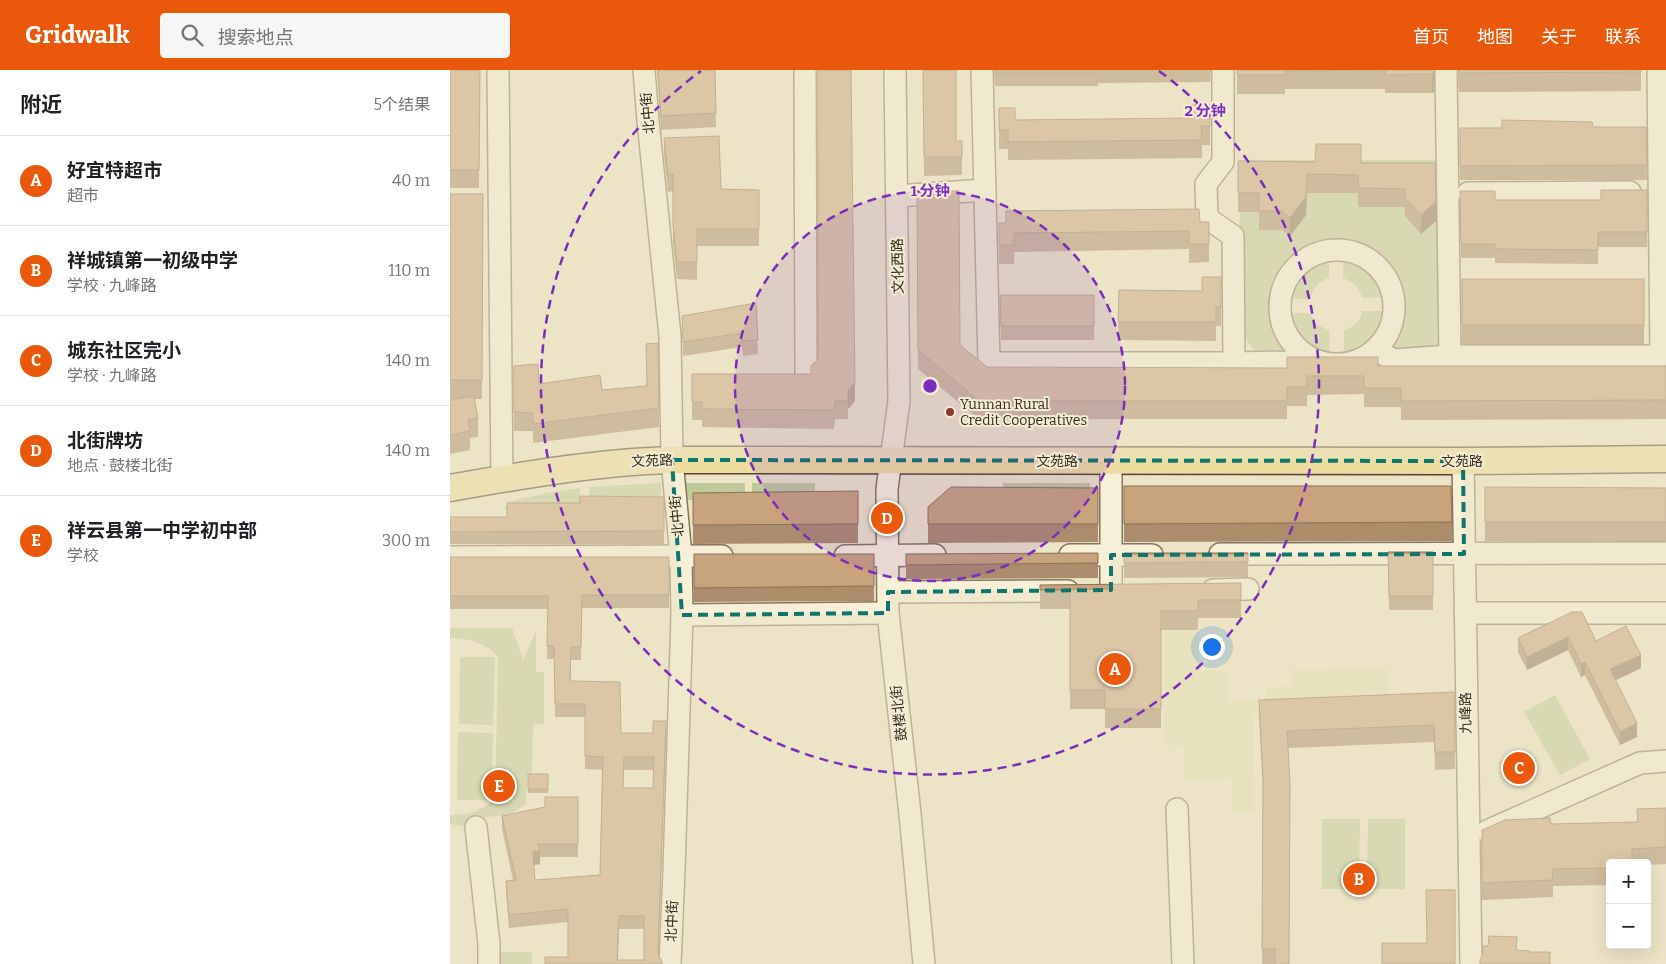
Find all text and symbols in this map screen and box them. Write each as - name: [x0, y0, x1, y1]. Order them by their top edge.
- search box: [160, 13, 510, 58]
- text: Gridwalk: [25, 21, 130, 49]
- icon: search: [178, 21, 206, 49]
- text: 搜索地点: [218, 26, 294, 49]
- text: 首页: [1413, 26, 1449, 48]
- text: 地图: [1477, 26, 1513, 48]
- text: 关于: [1541, 26, 1577, 48]
- text: 联系: [1605, 26, 1641, 48]
- street label: 北中街: [638, 91, 658, 135]
- text: 附近: [20, 92, 62, 118]
- text: 5个结果: [373, 95, 430, 114]
- text: 2 分钟: [1184, 102, 1226, 120]
- text: 好宜特超市: [67, 159, 162, 182]
- text: A: [30, 171, 42, 190]
- text: 40 m: [392, 171, 430, 190]
- text: 1 分钟: [910, 182, 950, 200]
- text: 超市: [67, 186, 99, 205]
- street label: 文化西路: [889, 238, 907, 294]
- text: 祥城镇第一初级中学: [67, 249, 238, 272]
- text: B: [31, 261, 41, 280]
- text: 110 m: [388, 261, 430, 280]
- text: 学校 · 九峰路: [67, 276, 157, 295]
- text: 城东社区完小: [67, 339, 181, 362]
- text: C: [31, 351, 41, 370]
- text: 140 m: [385, 351, 430, 370]
- text: 学校 · 九峰路: [67, 366, 157, 385]
- centre of rings: [921, 377, 939, 395]
- place label: Yunnan Rural Credit Cooperatives: [960, 396, 1087, 429]
- marker: Yunnan Rural Credit Cooperatives: [944, 406, 956, 418]
- text: 北街牌坊: [67, 429, 143, 452]
- text: D: [30, 441, 42, 460]
- text: 140 m: [385, 441, 430, 460]
- street label: 文苑路: [631, 452, 673, 470]
- street label: 文苑路: [1036, 453, 1078, 470]
- street label: 文苑路: [1441, 453, 1483, 470]
- text: 地点 · 鼓楼北街: [67, 456, 173, 475]
- street label: 北中街: [667, 494, 687, 538]
- pin: D: [871, 499, 903, 537]
- text: 祥云县第一中学初中部: [67, 519, 257, 542]
- text: E: [31, 531, 41, 550]
- text: 300 m: [382, 531, 430, 550]
- text: 学校: [67, 546, 99, 565]
- your location: [1199, 634, 1225, 660]
- pin: A: [1099, 650, 1131, 688]
- street label: 鼓楼北街: [888, 684, 910, 742]
- street label: 九峰路: [1457, 692, 1475, 734]
- pin: C: [1503, 749, 1535, 787]
- pin: E: [483, 767, 515, 805]
- map controls: [1606, 859, 1651, 949]
- button: +: [1606, 859, 1651, 904]
- pin: B: [1343, 860, 1375, 898]
- street label: 北中街: [662, 900, 682, 942]
- button: −: [1606, 904, 1651, 949]

